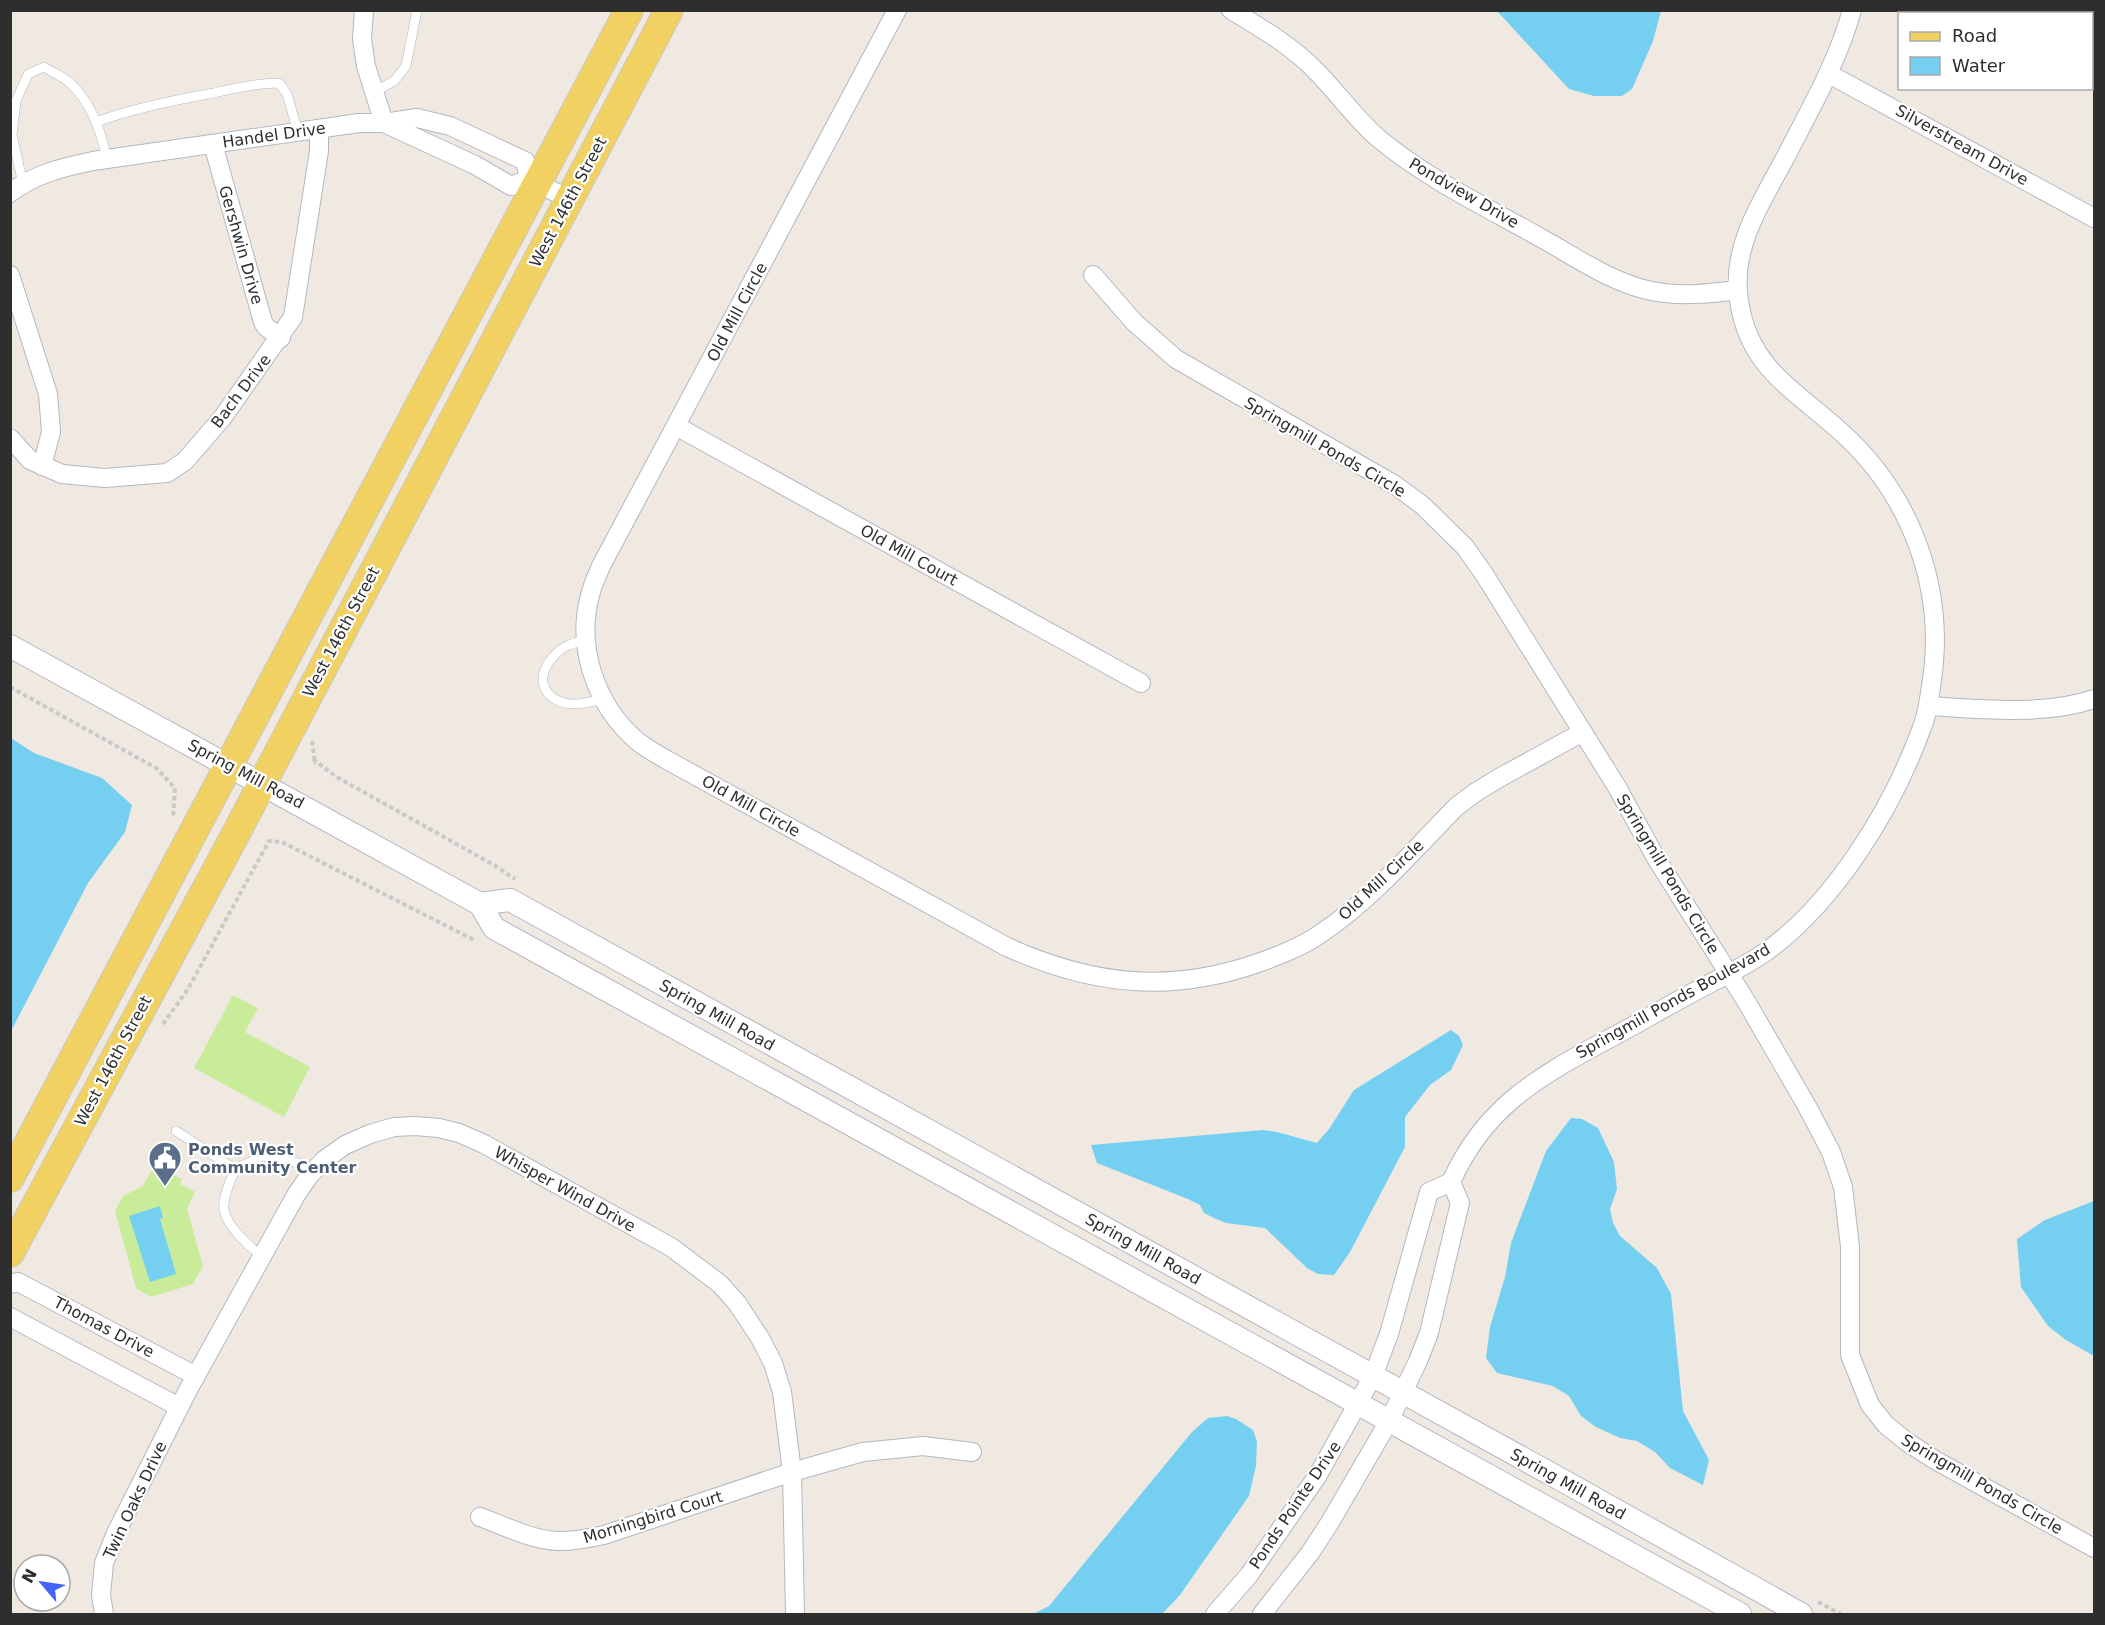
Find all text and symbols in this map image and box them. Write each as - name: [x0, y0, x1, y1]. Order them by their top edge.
- legend: [1898, 12, 2093, 90]
- text: Road: [1952, 25, 1997, 46]
- text: Water: [1952, 55, 2006, 76]
- street label: Silverstream Drive: [1892, 101, 2032, 189]
- street label: Handel Drive: [221, 118, 327, 152]
- street label: West 146th Street: [526, 133, 610, 271]
- street label: Pondview Drive: [1406, 154, 1522, 232]
- street label: Gershwin Drive: [215, 183, 267, 307]
- street label: Old Mill Circle: [703, 259, 771, 365]
- street label: Bach Drive: [207, 350, 275, 432]
- street label: Springmill Ponds Circle: [1241, 393, 1409, 501]
- street label: Old Mill Court: [857, 520, 961, 590]
- street label: West 146th Street: [299, 563, 383, 701]
- street label: Spring Mill Road: [185, 735, 307, 813]
- street label: Old Mill Circle: [699, 771, 803, 841]
- street label: Springmill Ponds Circle: [1613, 791, 1723, 957]
- street label: Old Mill Circle: [1335, 836, 1427, 924]
- street label: Springmill Ponds Boulevard: [1573, 940, 1773, 1062]
- street label: Spring Mill Road: [656, 975, 778, 1055]
- street label: West 146th Street: [71, 992, 155, 1130]
- public building icon: Ponds West Community Center: [147, 1140, 183, 1187]
- place label: Ponds West Community Center: [188, 1140, 356, 1177]
- street label: Whisper Wind Drive: [491, 1142, 639, 1236]
- street label: Spring Mill Road: [1082, 1209, 1204, 1289]
- street label: Thomas Drive: [50, 1292, 158, 1361]
- street label: Springmill Ponds Circle: [1898, 1430, 2066, 1538]
- street label: Twin Oaks Drive: [99, 1438, 171, 1563]
- street label: Ponds Pointe Drive: [1245, 1438, 1345, 1572]
- street label: Spring Mill Road: [1507, 1444, 1629, 1524]
- street label: Morningbird Court: [581, 1487, 725, 1547]
- north arrow: [12, 1553, 72, 1613]
- text: N: [18, 1566, 41, 1586]

